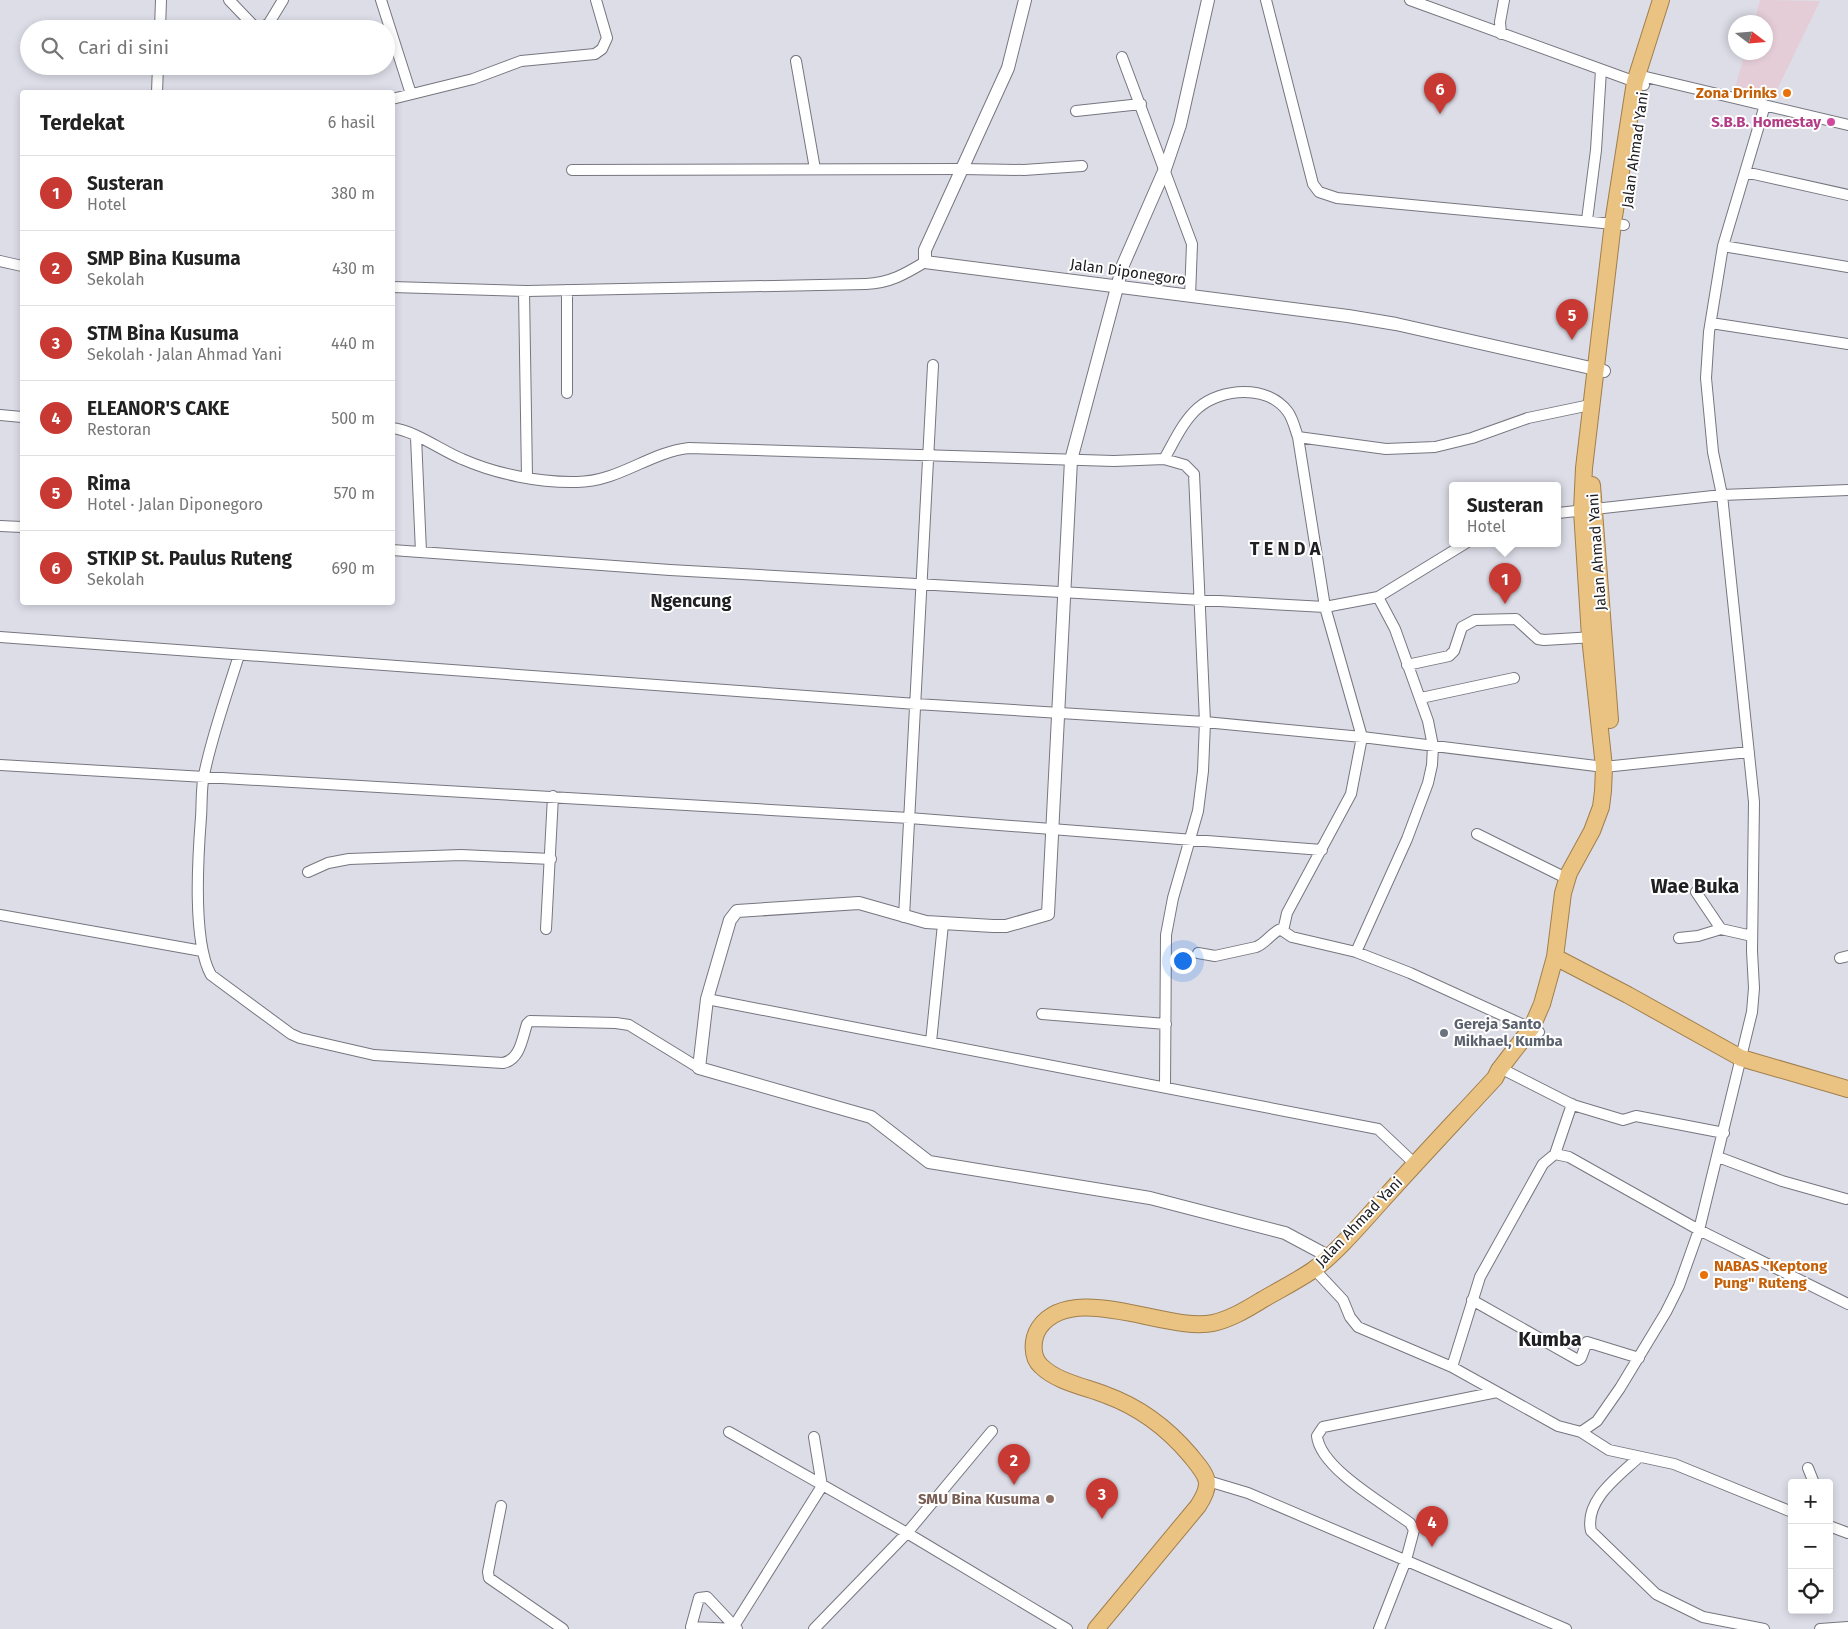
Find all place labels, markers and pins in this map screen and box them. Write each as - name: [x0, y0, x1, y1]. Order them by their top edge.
- pin: 6: [1424, 73, 1456, 114]
- place label: Zona Drinks: [1696, 84, 1777, 102]
- marker: Zona Drinks: [1781, 87, 1793, 99]
- place label: S.B.B. Homestay: [1711, 113, 1821, 131]
- marker: S.B.B. Homestay: [1825, 116, 1837, 128]
- pin: 5: [1556, 299, 1588, 340]
- pin: 1: [1489, 563, 1521, 604]
- place label: Gereja Santo Mikhael, Kumba: [1454, 1015, 1563, 1050]
- marker: Gereja Santo Mikhael, Kumba: [1438, 1027, 1450, 1039]
- place label: NABAS "Keptong Pung" Ruteng: [1714, 1257, 1828, 1292]
- marker: NABAS "Keptong Pung" Ruteng: [1698, 1269, 1710, 1281]
- pin: 2: [998, 1444, 1030, 1485]
- pin: 3: [1086, 1478, 1118, 1519]
- place label: SMU Bina Kusuma: [918, 1490, 1040, 1508]
- marker: SMU Bina Kusuma: [1044, 1493, 1056, 1505]
- pin: 4: [1416, 1506, 1448, 1547]

